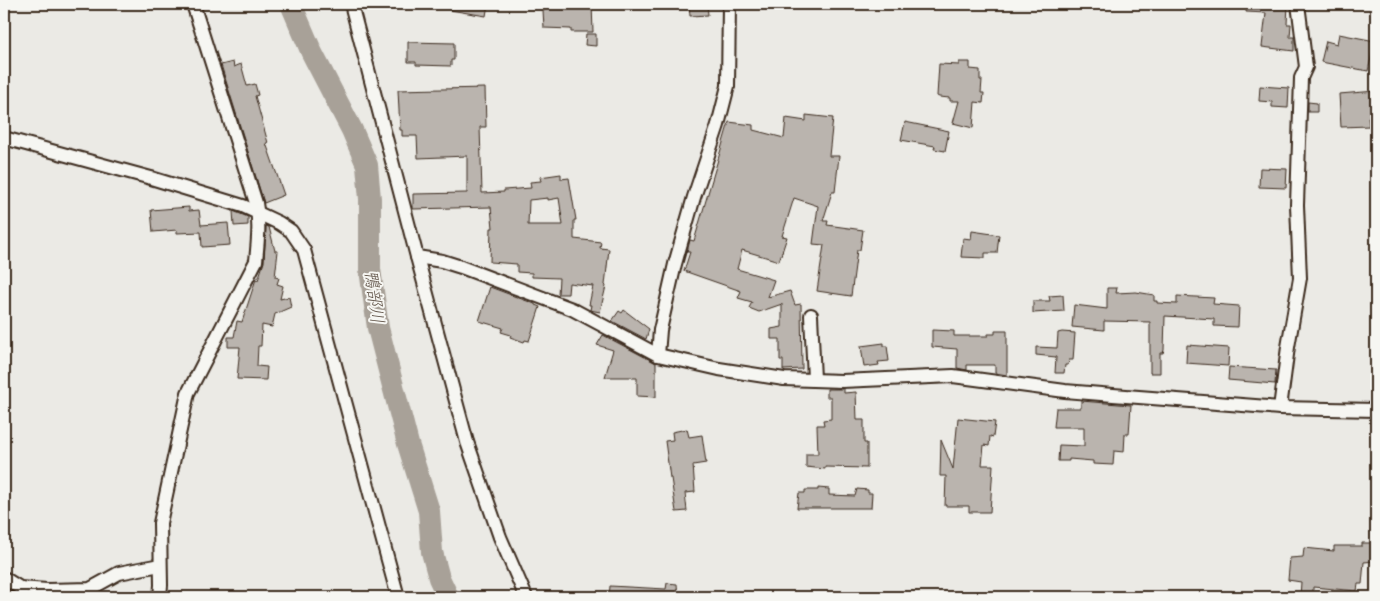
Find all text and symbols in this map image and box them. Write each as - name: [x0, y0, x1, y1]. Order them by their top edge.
- water label: 鴨部川: [360, 269, 388, 325]

